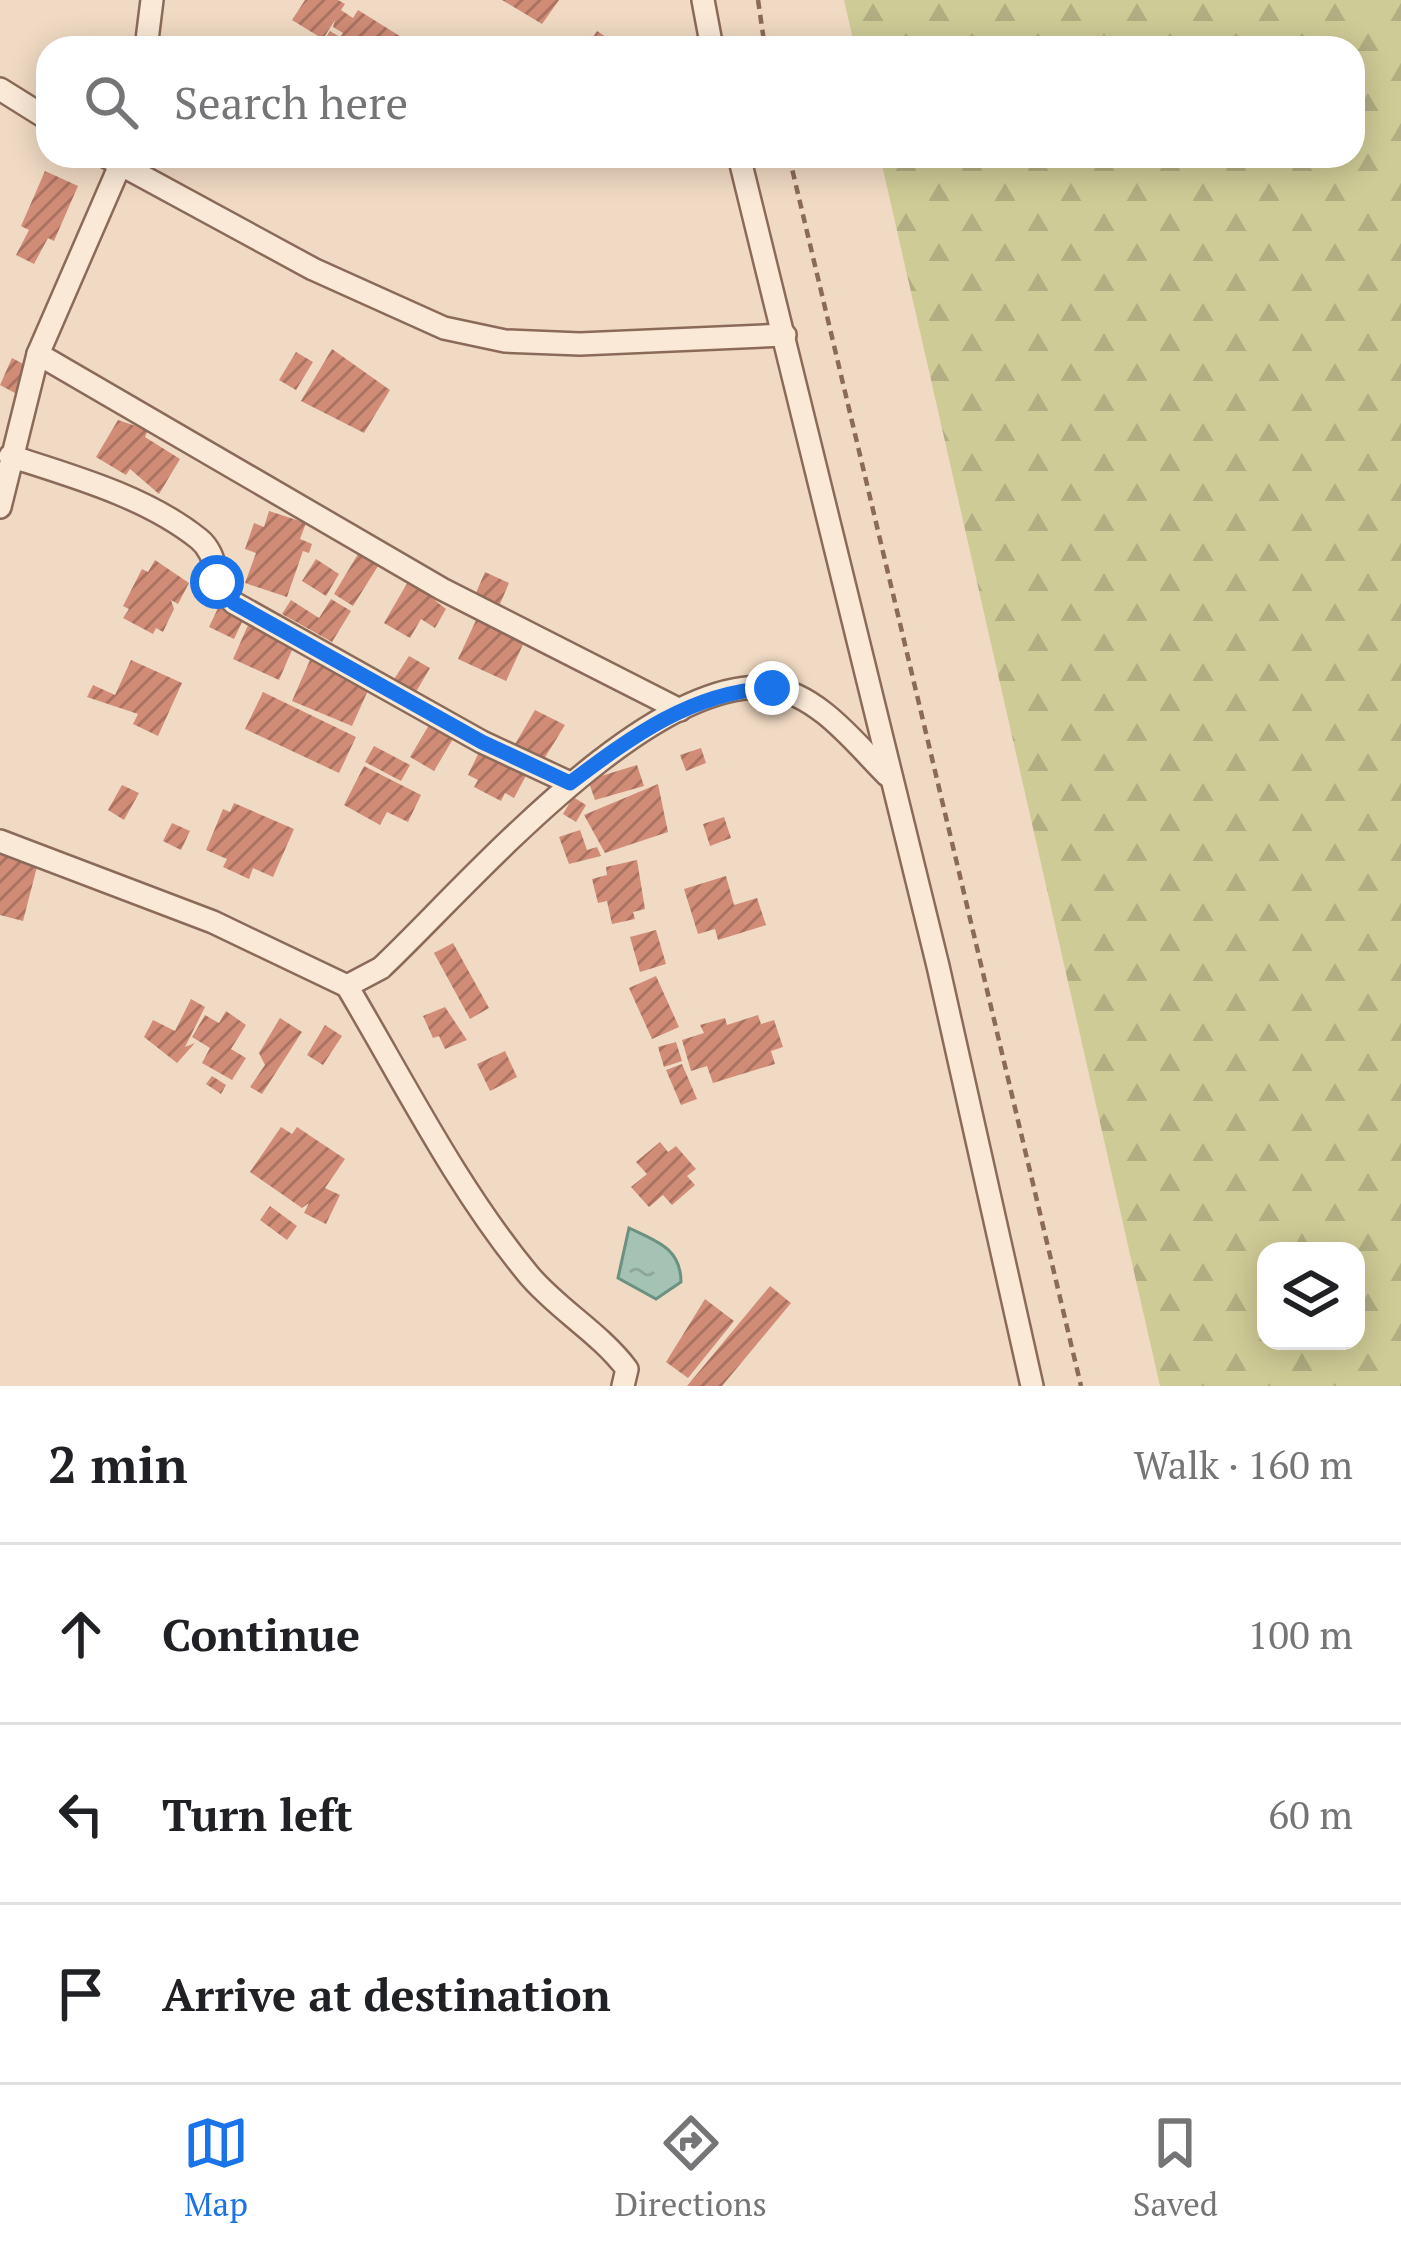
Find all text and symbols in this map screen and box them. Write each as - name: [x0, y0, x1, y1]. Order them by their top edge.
- search box: [36, 36, 1365, 168]
- icon: search: [78, 69, 144, 135]
- text: Search here: [174, 72, 408, 132]
- route start: [190, 555, 244, 609]
- route end: [745, 661, 799, 715]
- map controls: [1257, 1242, 1365, 1350]
- button: layers: [1257, 1242, 1365, 1350]
- text: 2 min: [48, 1430, 188, 1498]
- text: Walk · 160 m: [1134, 1438, 1353, 1490]
- icon: ahead: [48, 1601, 114, 1667]
- text: Continue: [162, 1604, 360, 1664]
- text: 100 m: [1248, 1608, 1353, 1660]
- icon: left: [48, 1781, 114, 1847]
- text: Turn left: [162, 1784, 353, 1844]
- text: 60 m: [1268, 1788, 1353, 1840]
- icon: arrive: [48, 1961, 114, 2027]
- text: Arrive at destination: [162, 1964, 611, 2024]
- tab: Map: [183, 2110, 249, 2225]
- tab: Directions: [615, 2110, 767, 2225]
- tab: Saved: [1133, 2110, 1218, 2225]

